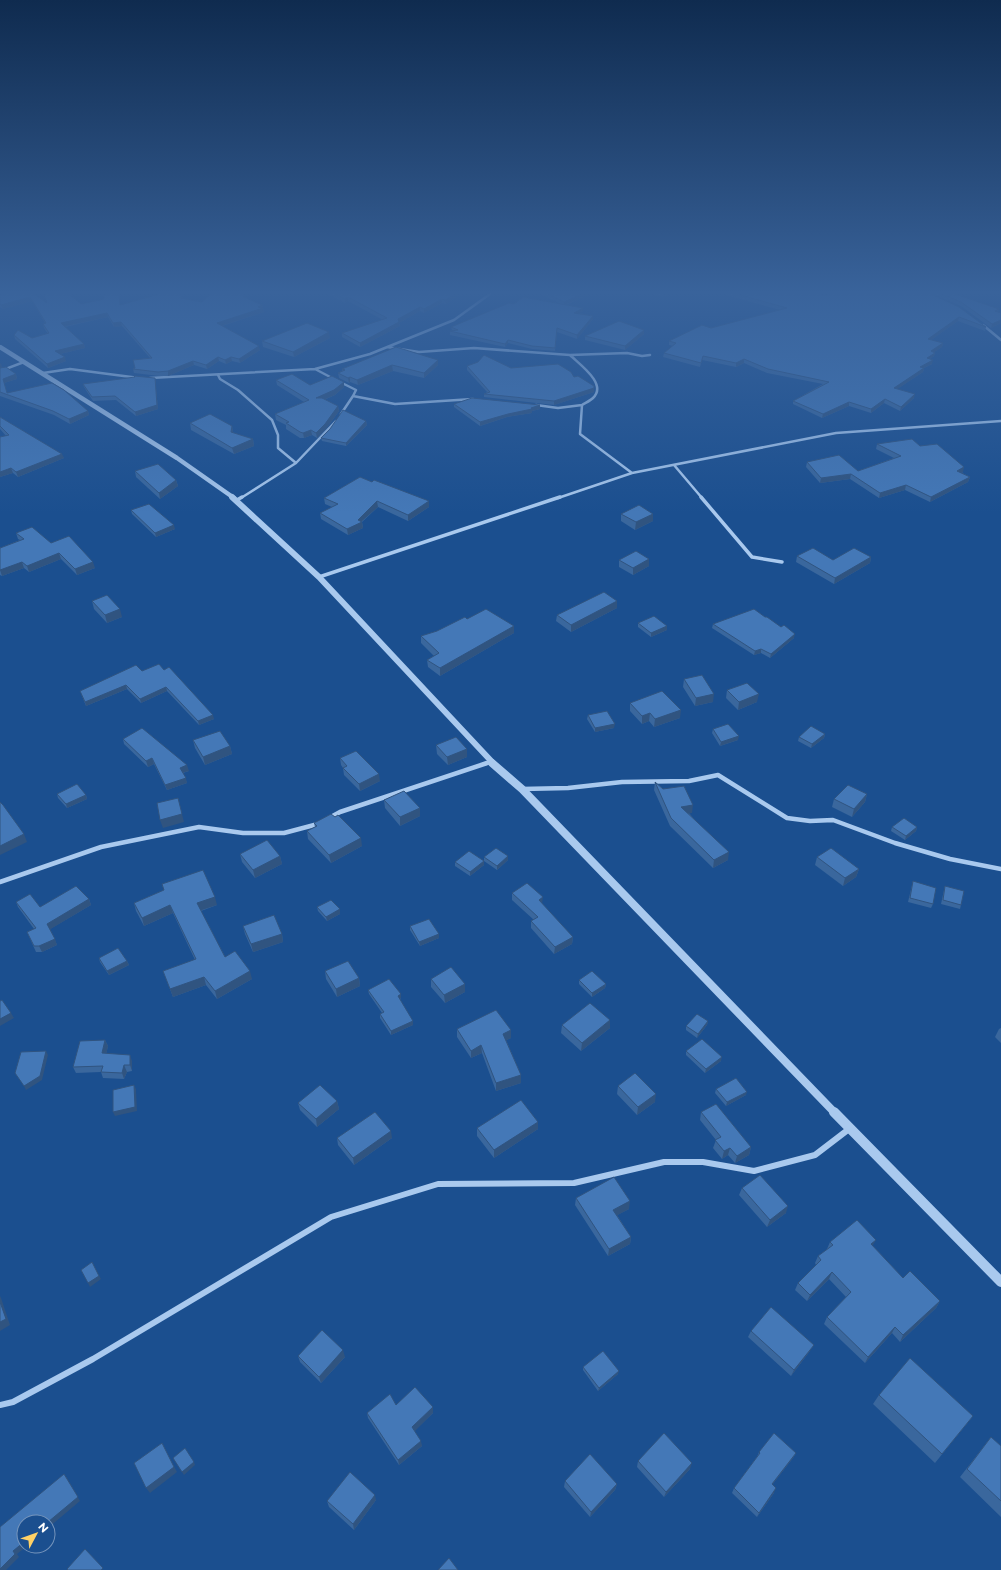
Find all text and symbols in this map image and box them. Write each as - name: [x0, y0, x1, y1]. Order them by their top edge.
- north arrow: [16, 1514, 56, 1554]
- text: N: [35, 1519, 52, 1535]

